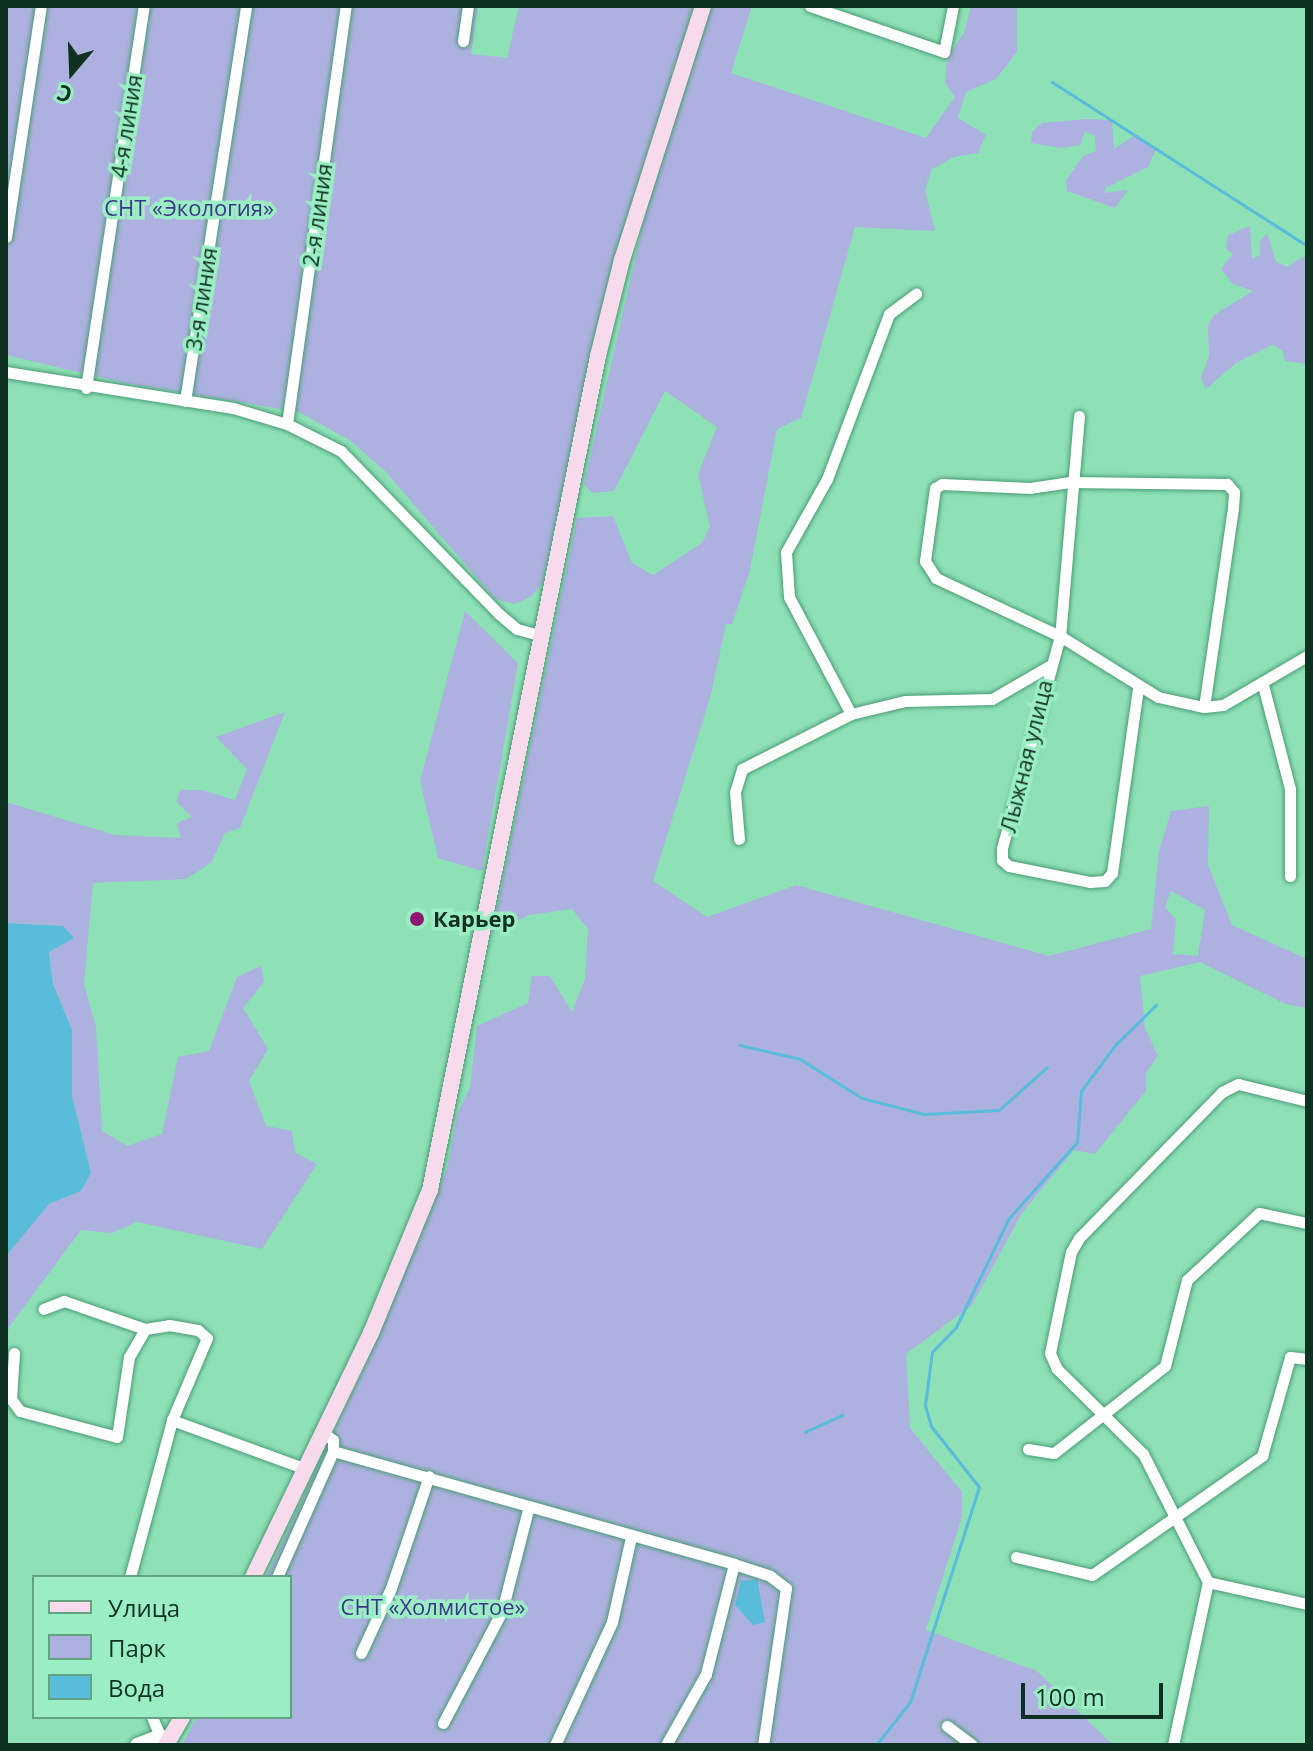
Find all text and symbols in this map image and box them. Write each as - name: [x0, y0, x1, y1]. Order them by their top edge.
- north arrow: [32, 32, 112, 112]
- street label: 4-я линия: [105, 72, 147, 180]
- text: С: [53, 78, 76, 111]
- street label: 2-я линия: [297, 162, 337, 268]
- park label: СНТ «Экология»: [104, 195, 274, 221]
- street label: 3-я линия: [180, 245, 222, 353]
- street label: Лыжная улица: [994, 677, 1058, 835]
- place label: Карьер: [433, 906, 515, 932]
- marker: Карьер: [408, 910, 426, 928]
- legend: [32, 1575, 292, 1719]
- text: Улица: [108, 1591, 180, 1624]
- park label: СНТ «Холмистое»: [341, 1594, 525, 1620]
- text: Парк: [108, 1631, 166, 1664]
- scale bar: [1025, 1667, 1167, 1717]
- text: Вода: [108, 1671, 165, 1704]
- text: 100 m: [1035, 1680, 1105, 1713]

